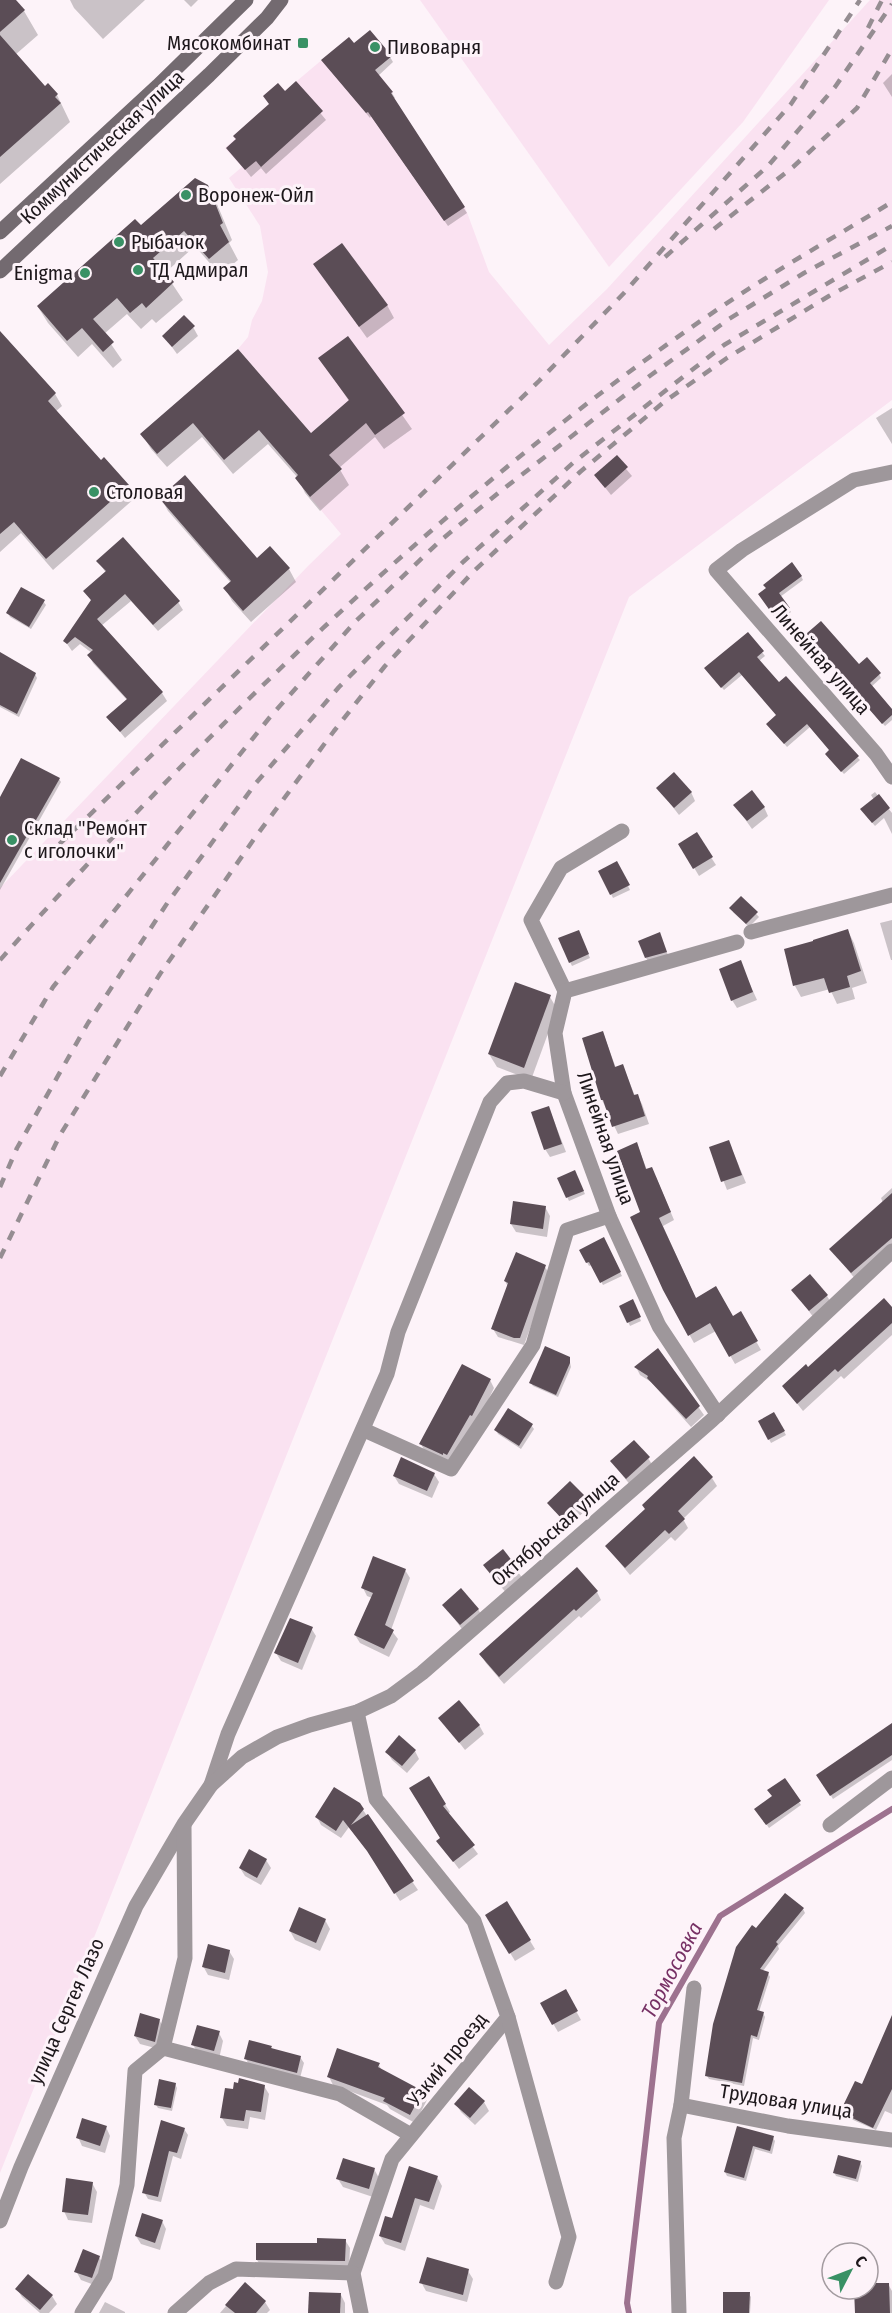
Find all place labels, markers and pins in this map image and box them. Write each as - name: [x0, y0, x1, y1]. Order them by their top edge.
- place label: Мясокомбинат: [167, 31, 292, 55]
- place label: Пивоварня: [387, 35, 481, 59]
- marker: Мясокомбинат: [296, 36, 310, 50]
- marker: Пивоварня: [368, 40, 382, 54]
- place label: Воронеж-Ойл: [198, 183, 314, 207]
- marker: Воронеж-Ойл: [179, 188, 193, 202]
- place label: Рыбачок: [131, 230, 205, 254]
- marker: Рыбачок: [112, 235, 126, 249]
- place label: ТД Адмирал: [150, 258, 249, 282]
- place label: Enigma: [14, 261, 73, 285]
- marker: ТД Адмирал: [131, 263, 145, 277]
- marker: Enigma: [78, 266, 92, 280]
- place label: Столовая: [106, 480, 183, 504]
- marker: Столовая: [87, 485, 101, 499]
- place label: Склад "Ремонт с иголочки": [24, 816, 148, 863]
- marker: Склад "Ремонт с иголочки": [5, 833, 19, 847]

